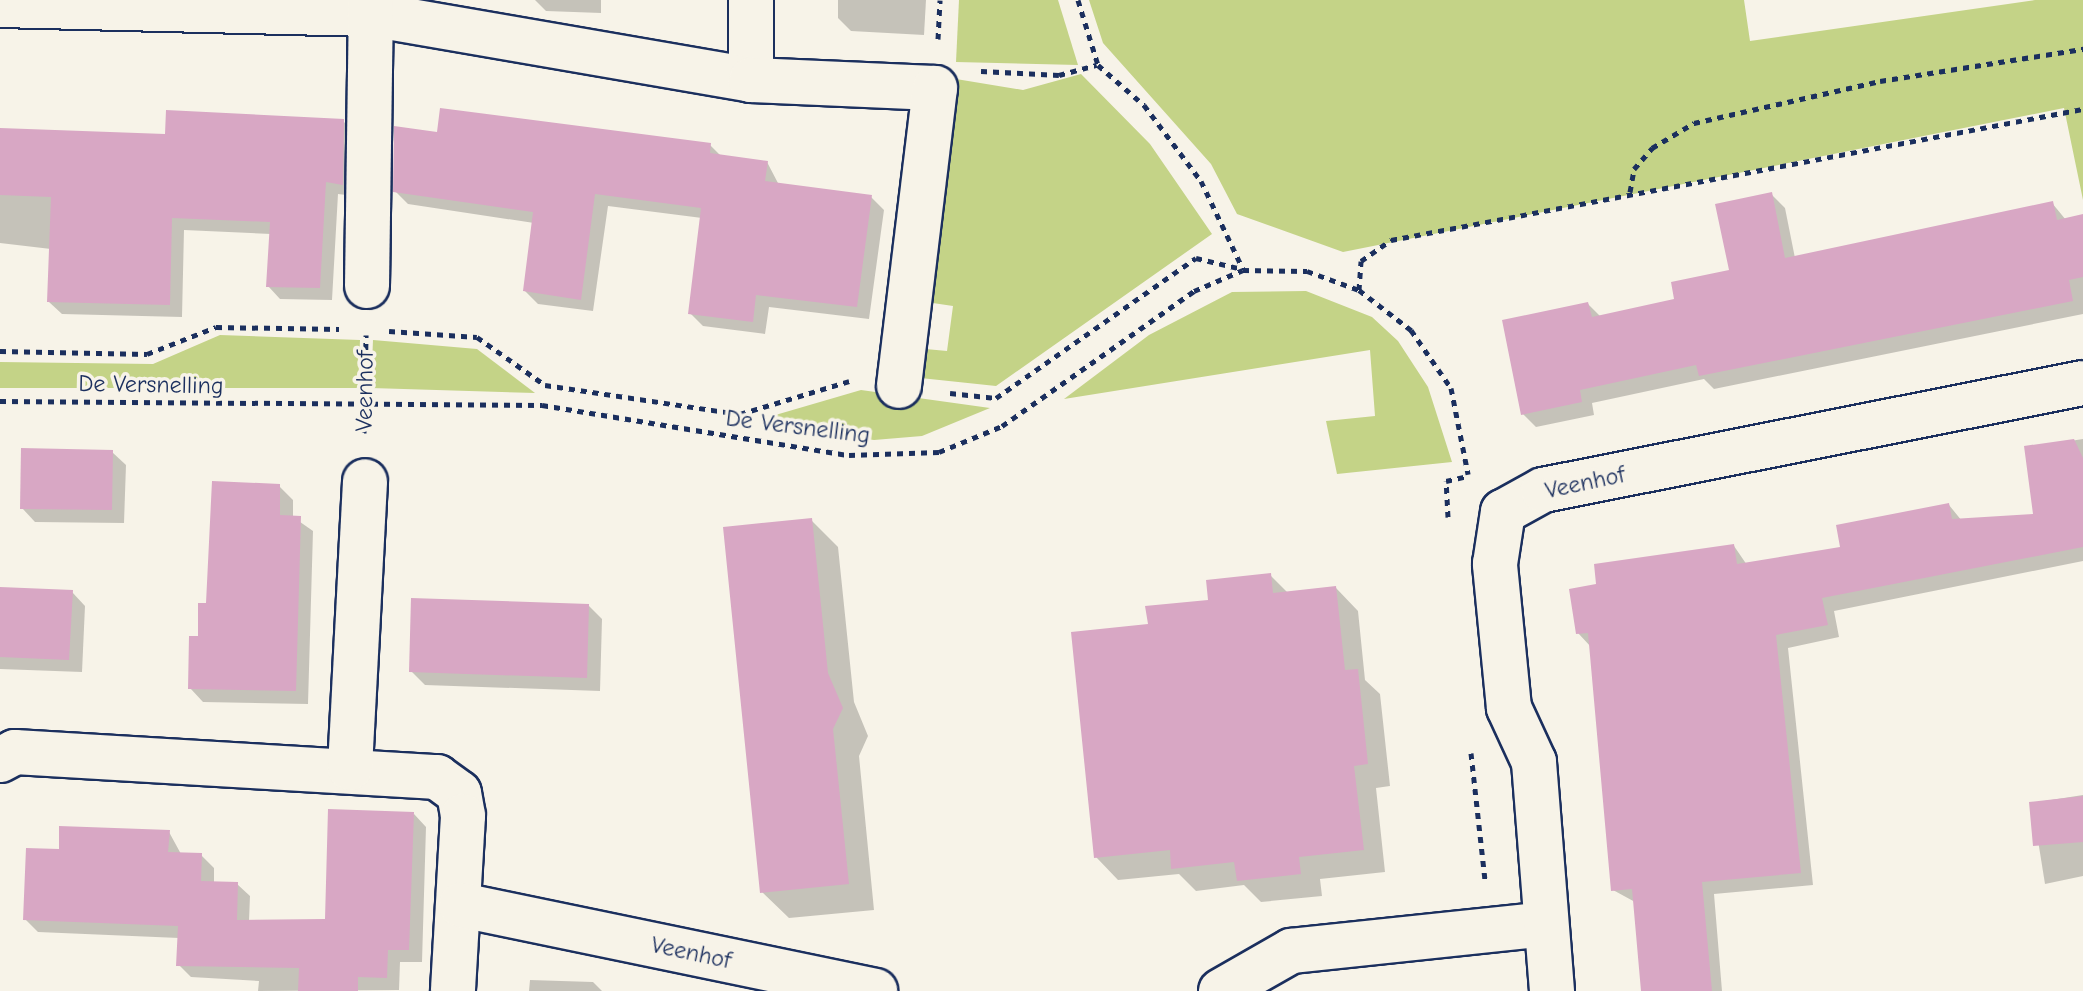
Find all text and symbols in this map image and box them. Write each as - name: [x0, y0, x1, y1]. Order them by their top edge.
- street label: Veenhof: [350, 350, 380, 432]
- street label: De Versnelling: [78, 369, 224, 401]
- street label: De Versnelling: [724, 404, 872, 450]
- street label: Veenhof: [1542, 461, 1628, 505]
- street label: Veenhof: [648, 931, 734, 975]

